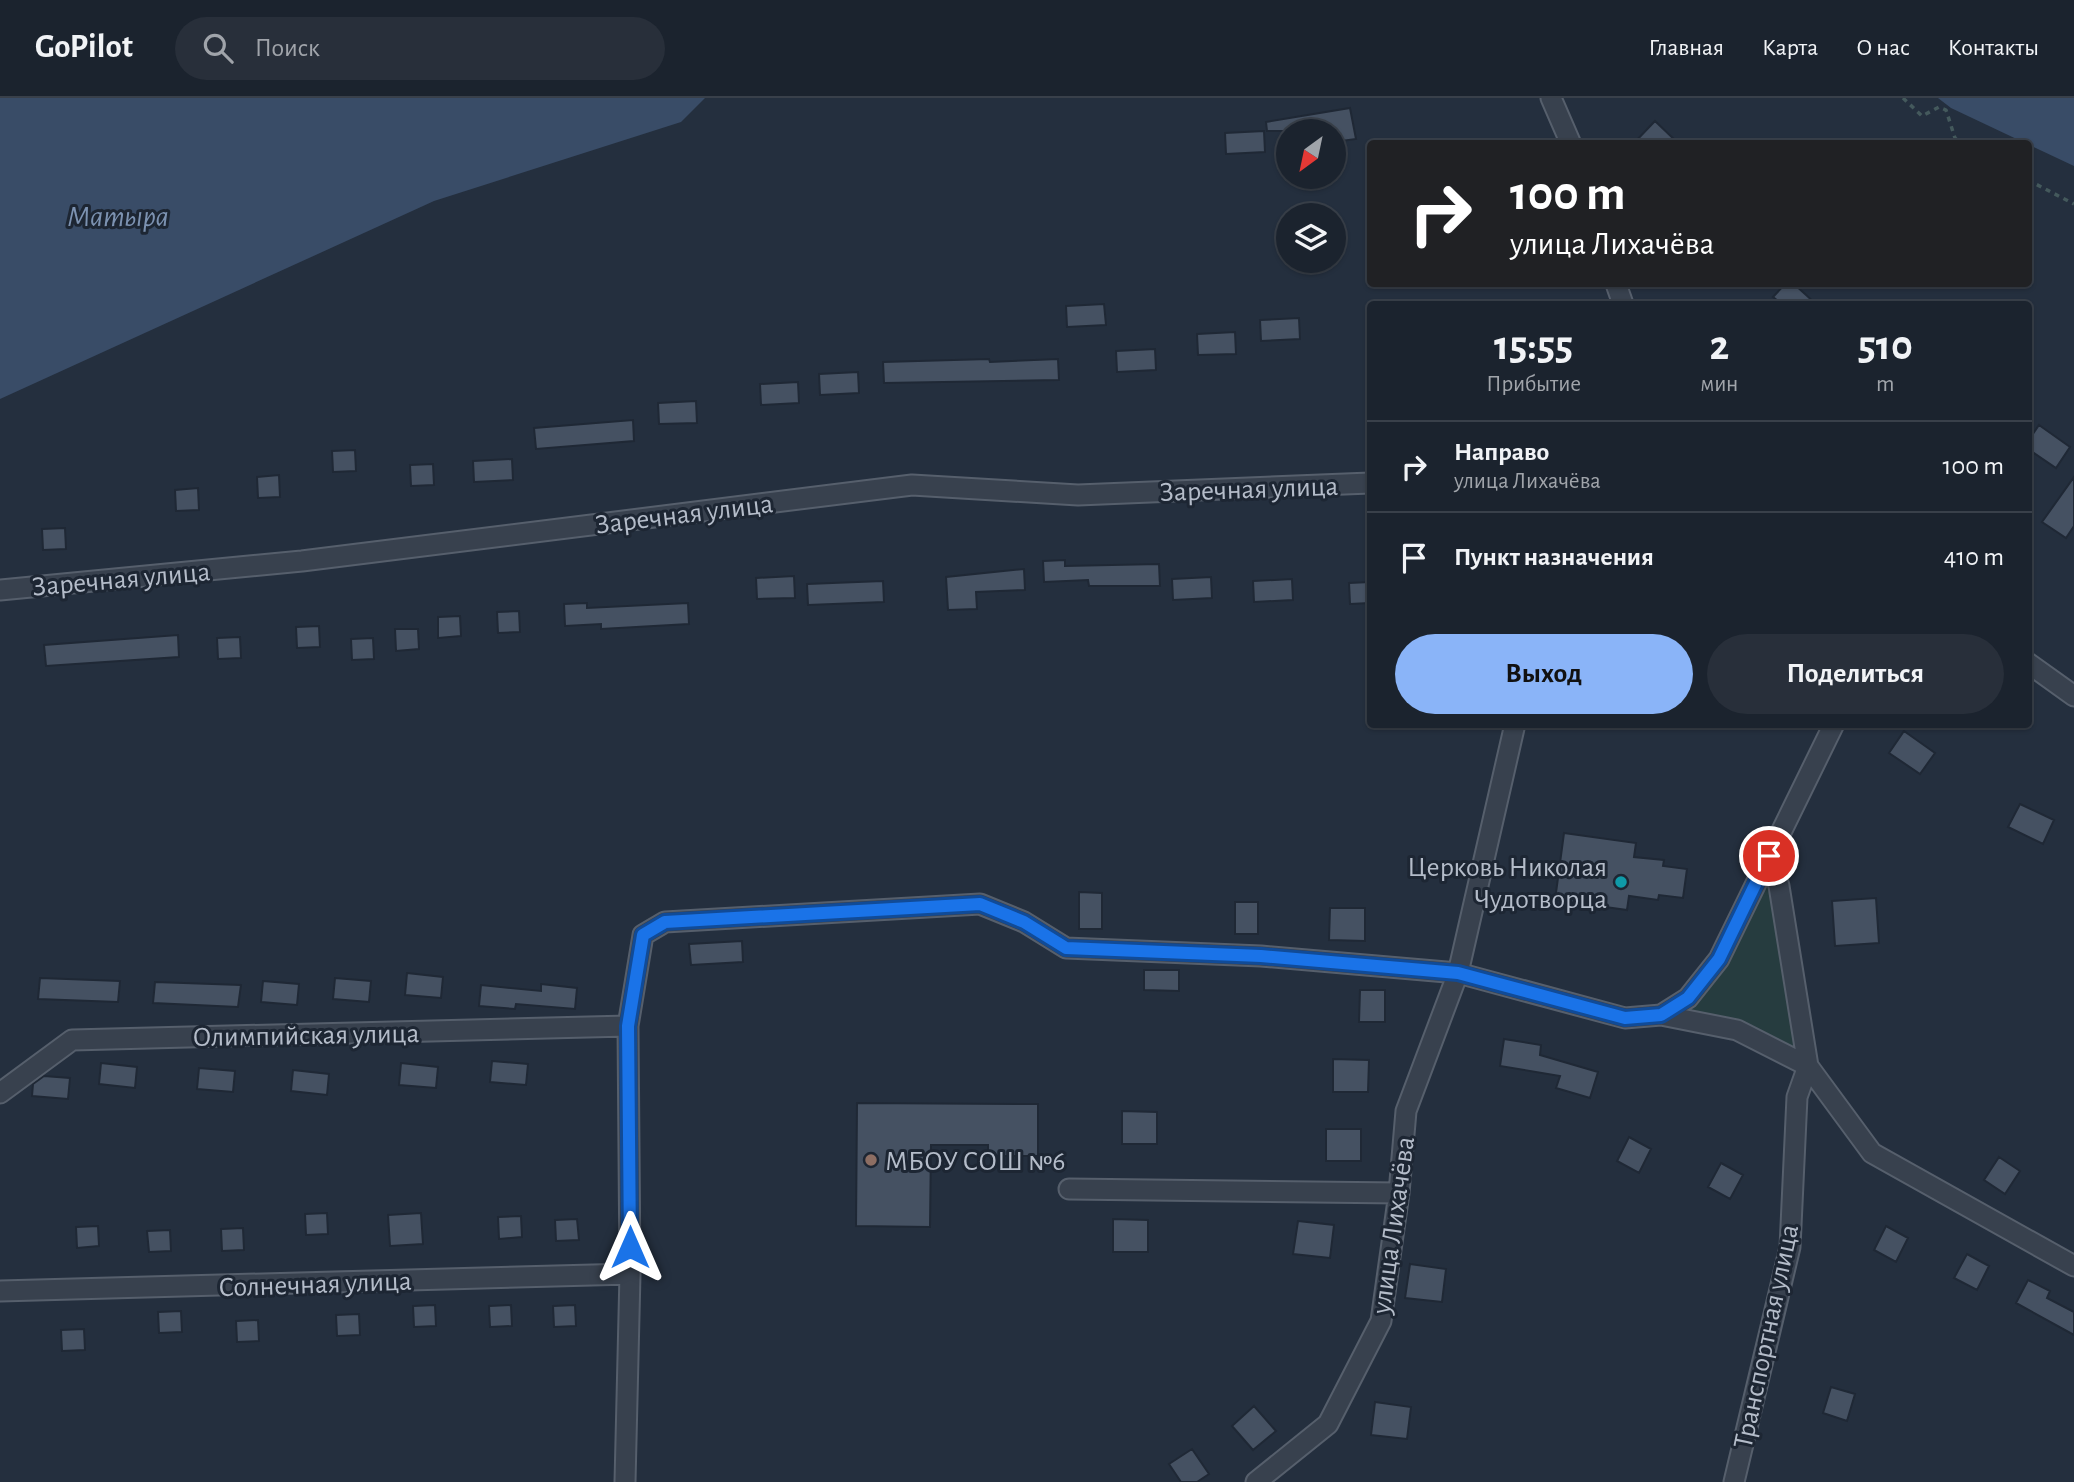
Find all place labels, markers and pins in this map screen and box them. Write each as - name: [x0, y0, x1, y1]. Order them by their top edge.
- pin: [1739, 826, 1799, 886]
- place label: Церковь Николая Чудотворца: [1407, 854, 1607, 914]
- marker: Церковь Николая Чудотворца: [1613, 874, 1629, 890]
- place label: МБОУ СОШ №6: [885, 1148, 1066, 1176]
- marker: МБОУ СОШ №6: [863, 1152, 879, 1168]

